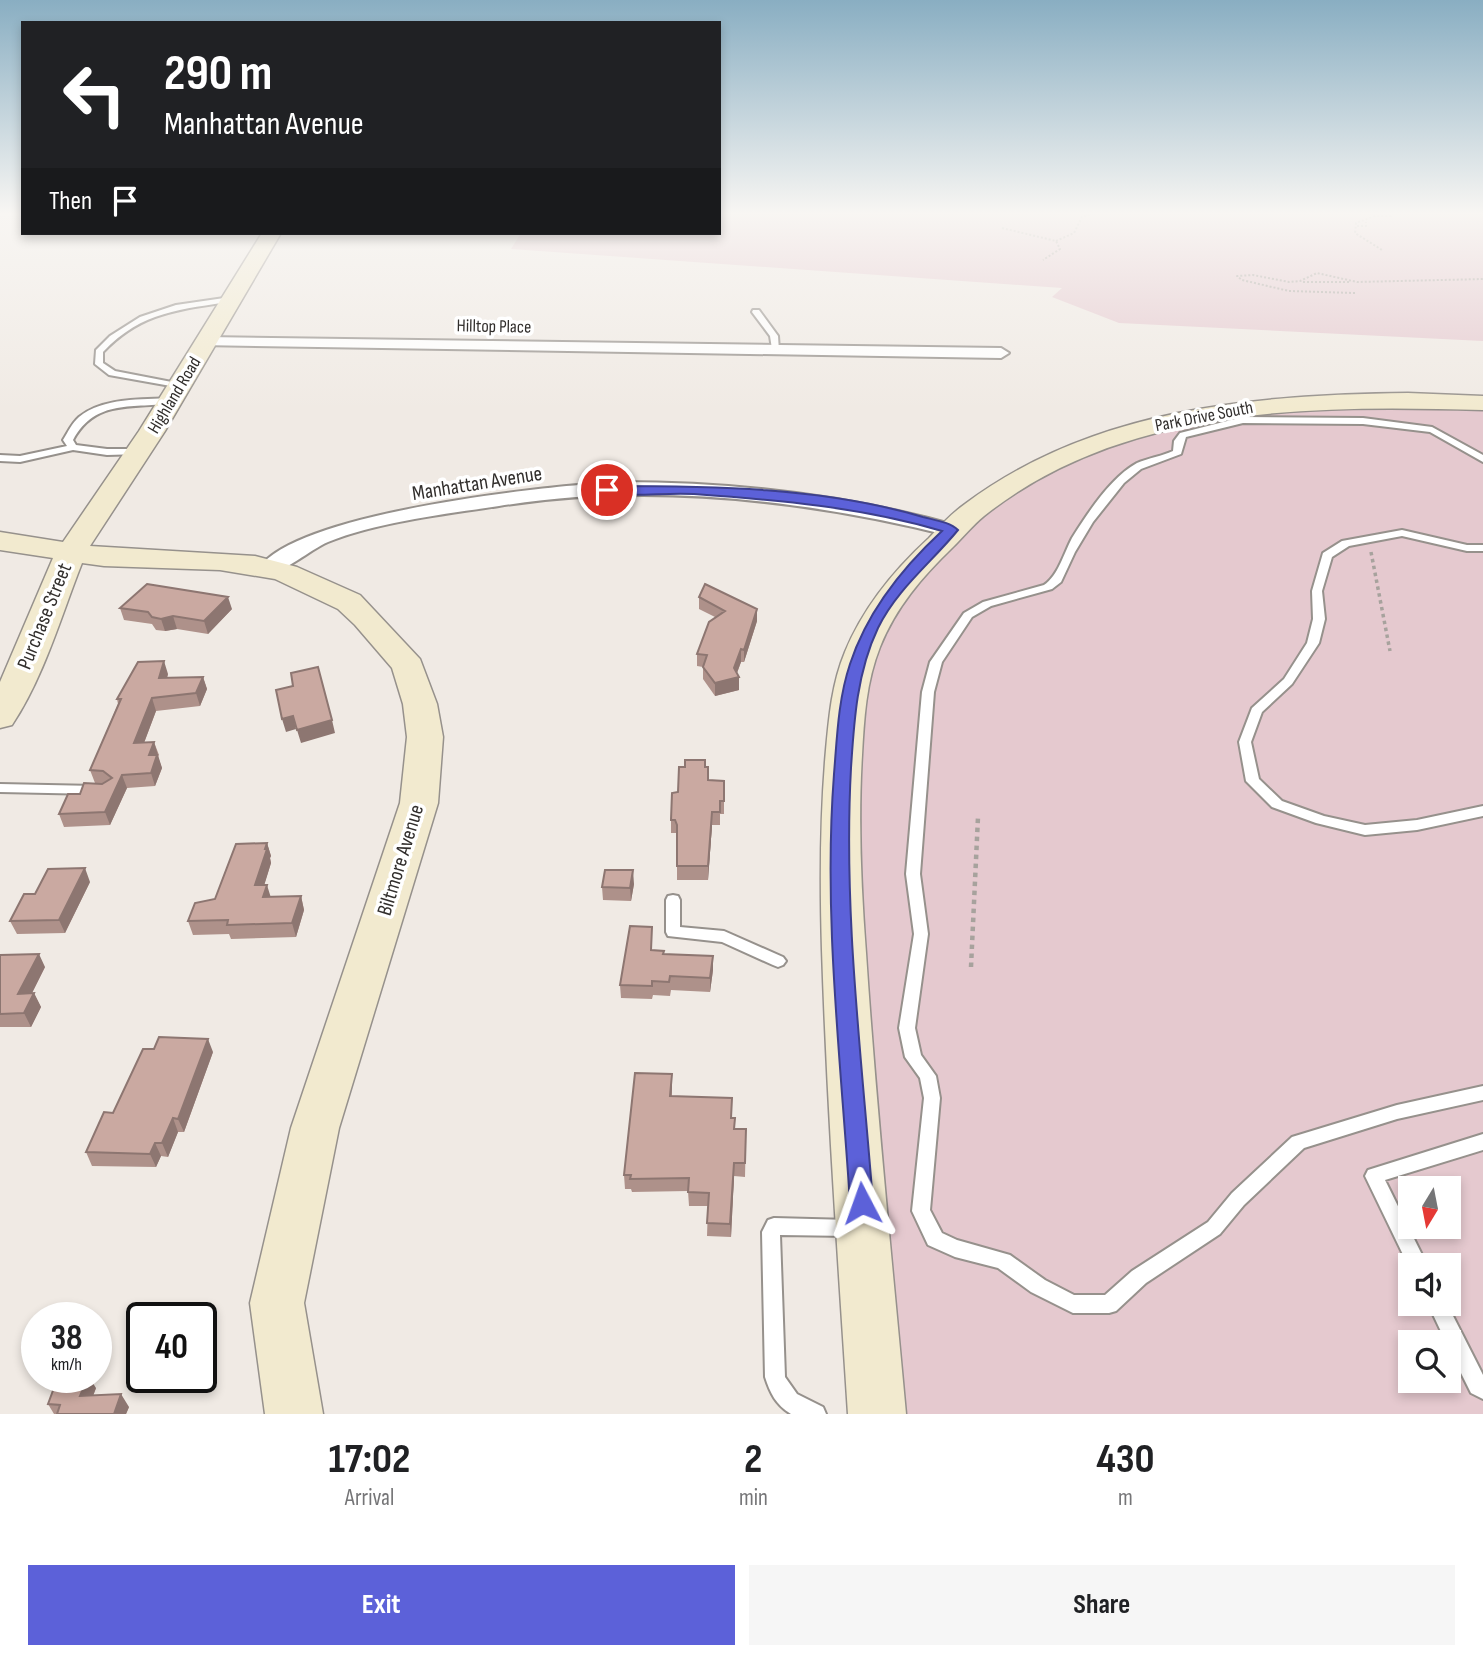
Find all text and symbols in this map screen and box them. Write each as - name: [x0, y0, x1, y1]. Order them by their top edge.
- text: 290 m: [164, 45, 272, 104]
- icon: left: [49, 49, 140, 140]
- text: Manhattan Avenue: [164, 105, 364, 144]
- icon: arrive: [106, 182, 144, 220]
- text: Then: [49, 186, 92, 217]
- street label: Hilltop Place: [457, 315, 531, 338]
- street label: Highland Road: [143, 353, 206, 437]
- street label: Park Drive South: [1153, 397, 1255, 436]
- pin: [577, 460, 637, 520]
- street label: Manhattan Avenue: [410, 461, 544, 506]
- icon: arrive: [588, 471, 626, 509]
- street label: Purchase Street: [12, 559, 77, 673]
- street label: Biltmore Avenue: [372, 802, 429, 919]
- position arrow: [825, 1166, 899, 1240]
- north arrow: [1398, 1176, 1461, 1239]
- map controls: [1398, 1176, 1461, 1393]
- button: sound: [1398, 1253, 1461, 1316]
- speed limit sign: 40: [126, 1302, 217, 1393]
- text: 38: [50, 1317, 83, 1360]
- button: search: [1398, 1330, 1461, 1393]
- text: km/h: [51, 1354, 82, 1375]
- text: 17:02: [328, 1434, 411, 1485]
- text: 2: [744, 1434, 763, 1485]
- text: 430: [1096, 1434, 1155, 1485]
- text: Arrival: [345, 1484, 394, 1512]
- text: min: [739, 1484, 768, 1512]
- text: m: [1118, 1484, 1133, 1512]
- button: Exit: [28, 1565, 735, 1645]
- button: Share: [749, 1565, 1455, 1645]

